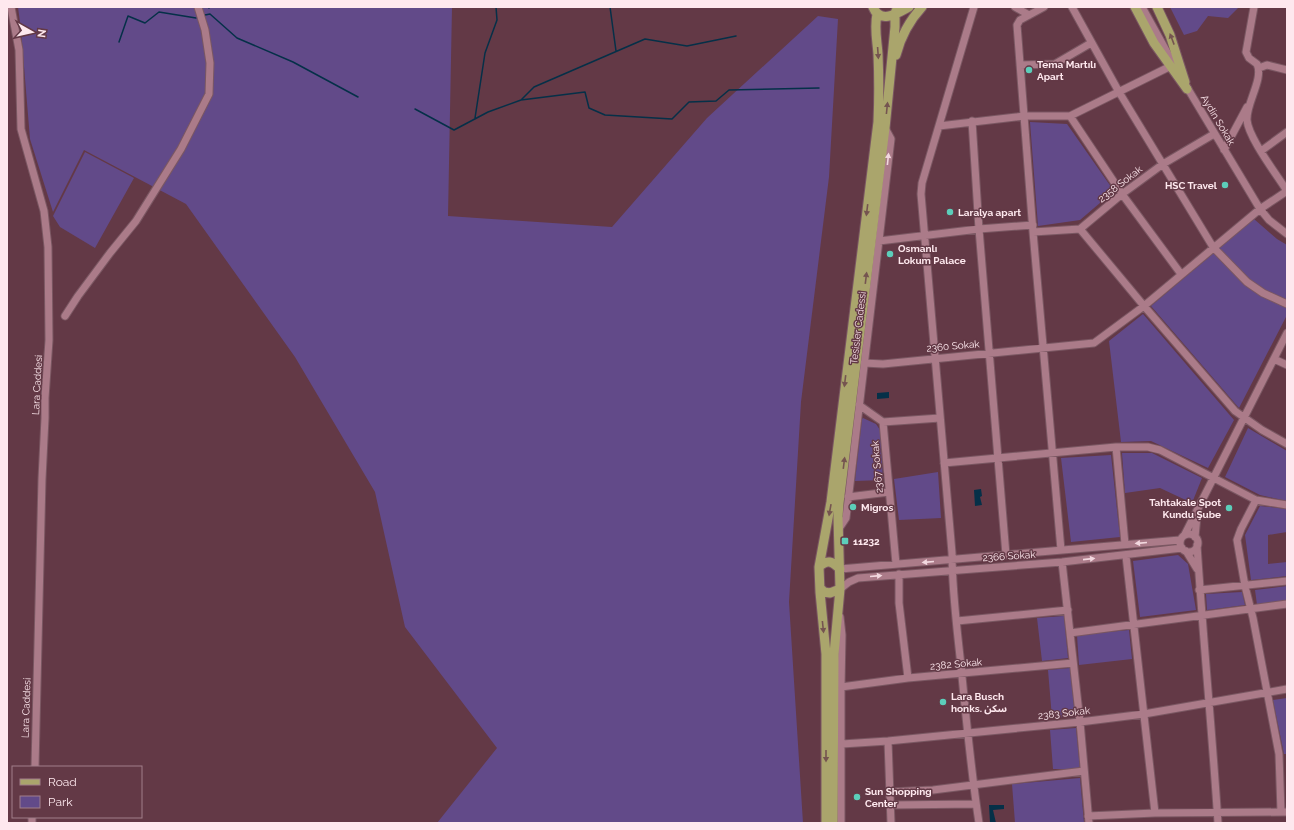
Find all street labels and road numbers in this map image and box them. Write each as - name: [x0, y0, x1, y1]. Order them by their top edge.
- street label: Aydin Sokak: [1199, 93, 1238, 148]
- street label: 2358 Sokak: [1096, 163, 1145, 205]
- street label: Tesisler Cadessi: [848, 291, 868, 365]
- street label: 2360 Sokak: [926, 338, 981, 354]
- street label: Lara Caddesi: [30, 355, 44, 415]
- street label: 2367 Sokak: [869, 440, 885, 494]
- street label: 2366 Sokak: [982, 549, 1037, 563]
- street label: 2382 Sokak: [929, 656, 983, 672]
- street label: Lara Caddesi: [19, 678, 33, 738]
- street label: 2383 Sokak: [1037, 705, 1091, 721]

